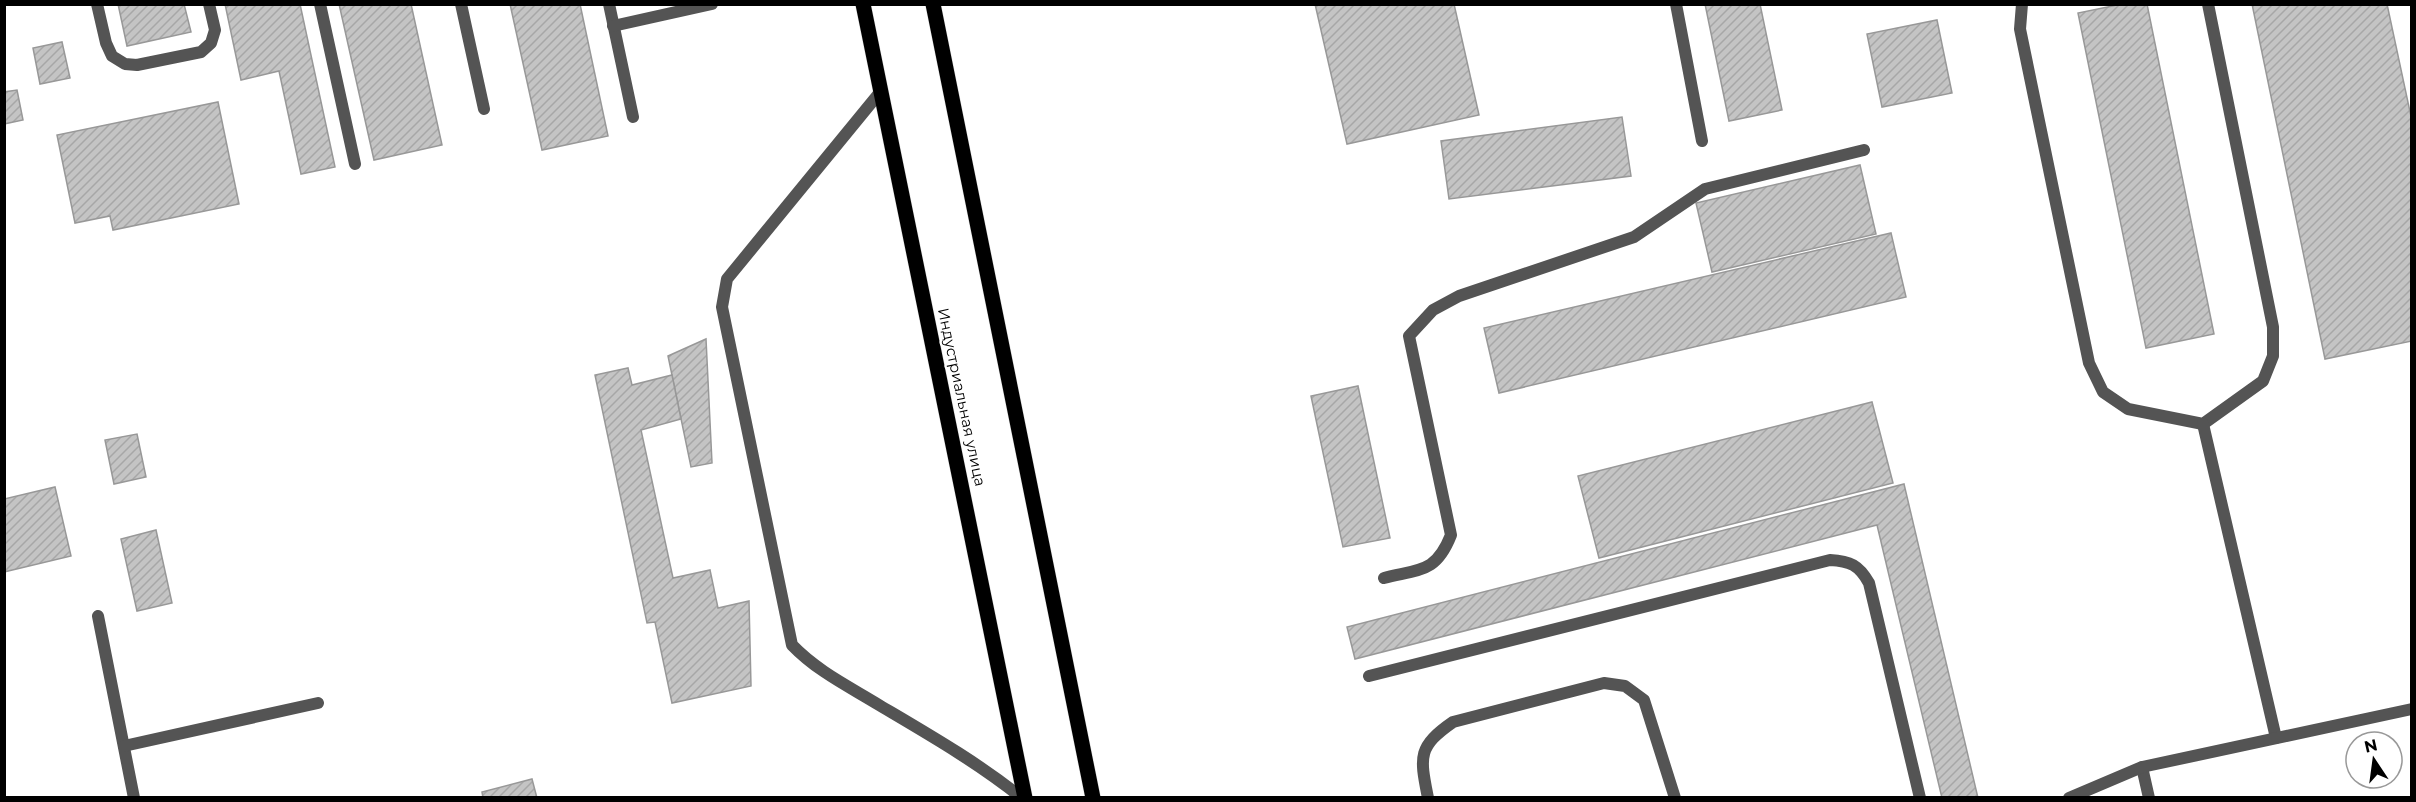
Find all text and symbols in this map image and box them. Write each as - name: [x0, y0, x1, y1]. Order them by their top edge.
- street label: Индустриальная улица: [934, 306, 990, 488]
- north arrow: [2344, 730, 2404, 790]
- text: N: [2362, 735, 2379, 757]

